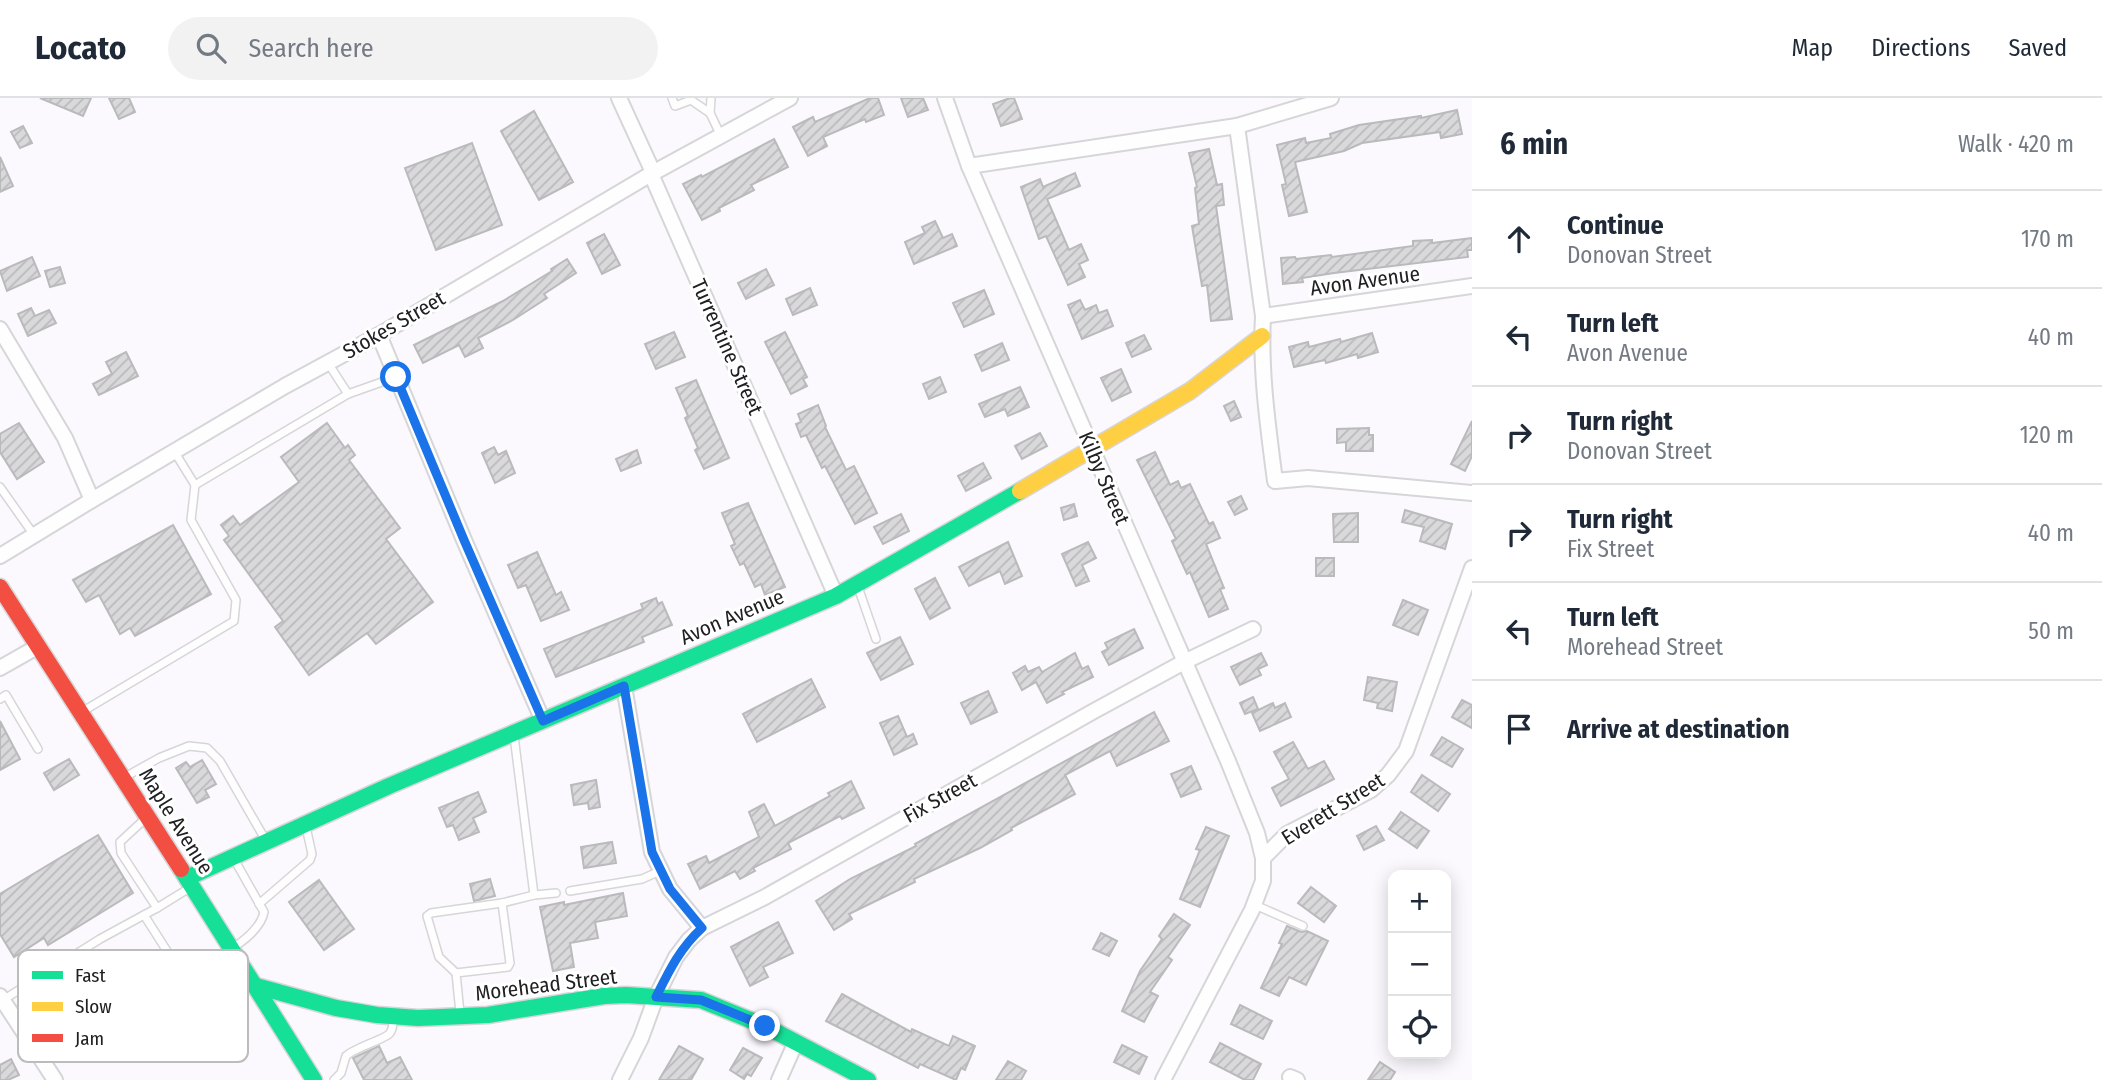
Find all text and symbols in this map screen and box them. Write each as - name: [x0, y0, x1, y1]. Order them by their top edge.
- search box: [168, 17, 658, 80]
- text: Locato: [35, 28, 126, 68]
- icon: search: [192, 29, 230, 67]
- text: Search here: [248, 33, 374, 64]
- text: Map: [1792, 34, 1833, 62]
- text: Directions: [1871, 34, 1970, 62]
- text: Saved: [2008, 34, 2067, 62]
- text: 6 min: [1500, 126, 1568, 162]
- text: Walk · 420 m: [1958, 130, 2074, 158]
- text: Continue: [1567, 210, 1664, 241]
- icon: ahead: [1500, 220, 1538, 258]
- text: 170 m: [2021, 225, 2074, 253]
- text: Donovan Street: [1567, 241, 1712, 269]
- street label: Avon Avenue: [1308, 260, 1422, 302]
- street label: Turrentine Street: [686, 275, 769, 419]
- street label: Stokes Street: [338, 285, 450, 365]
- text: Turn left: [1567, 308, 1659, 339]
- icon: left: [1500, 318, 1538, 356]
- text: 40 m: [2028, 323, 2074, 351]
- text: Avon Avenue: [1567, 339, 1688, 367]
- route start: [380, 361, 411, 392]
- text: Turn right: [1567, 406, 1673, 437]
- icon: right: [1500, 416, 1538, 454]
- text: 120 m: [2020, 421, 2074, 449]
- street label: Kilby Street: [1073, 427, 1135, 529]
- text: Donovan Street: [1567, 437, 1712, 465]
- text: Turn right: [1567, 504, 1673, 535]
- icon: right: [1500, 514, 1538, 552]
- text: 40 m: [2028, 519, 2074, 547]
- text: Fix Street: [1567, 535, 1654, 563]
- street label: Avon Avenue: [676, 583, 788, 651]
- text: Turn left: [1567, 602, 1659, 633]
- icon: left: [1500, 612, 1538, 650]
- text: 50 m: [2028, 617, 2074, 645]
- text: Morehead Street: [1567, 633, 1723, 661]
- icon: arrive: [1500, 710, 1538, 748]
- text: Arrive at destination: [1567, 714, 1790, 745]
- street label: Maple Avenue: [133, 763, 219, 879]
- street label: Fix Street: [899, 767, 981, 829]
- street label: Everett Street: [1277, 767, 1389, 851]
- map controls: [1388, 870, 1451, 1059]
- button: +: [1388, 870, 1451, 933]
- button: −: [1388, 933, 1451, 996]
- legend: [18, 950, 248, 1062]
- street label: Morehead Street: [474, 963, 618, 1007]
- text: Fast: [75, 964, 106, 987]
- text: Slow: [75, 995, 112, 1018]
- button: locate: [1388, 996, 1451, 1059]
- route end: [749, 1010, 780, 1041]
- text: Jam: [75, 1027, 104, 1050]

